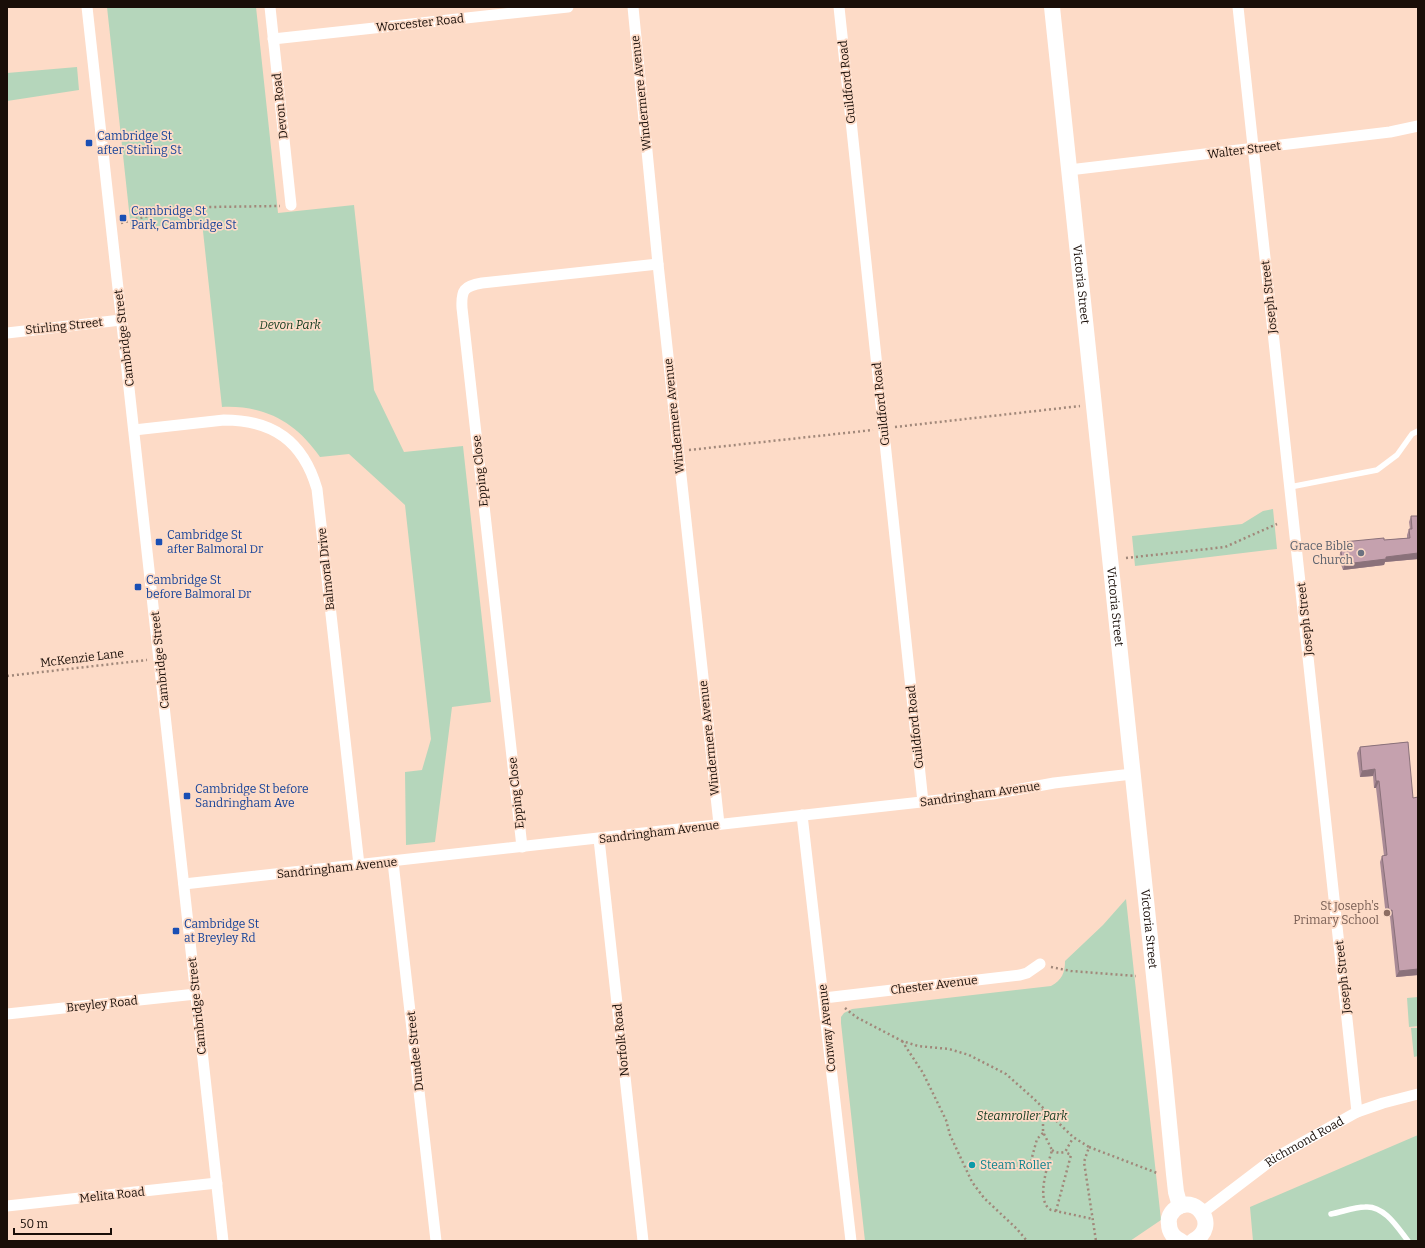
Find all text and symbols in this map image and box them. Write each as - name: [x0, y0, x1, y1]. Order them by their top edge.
- street label: Worcester Road: [375, 11, 465, 35]
- street label: Windermere Avenue: [628, 35, 654, 151]
- street label: Guildford Road: [836, 39, 858, 125]
- street label: Devon Road: [270, 72, 290, 140]
- place label: Cambridge St after Stirling St: [97, 129, 182, 157]
- marker: Cambridge St after Stirling St: [84, 138, 94, 148]
- street label: Walter Street: [1207, 138, 1282, 161]
- place label: Cambridge St Park, Cambridge St: [131, 204, 237, 232]
- marker: Cambridge St Park, Cambridge St: [118, 213, 128, 223]
- street label: Victoria Street: [1070, 244, 1092, 326]
- street label: Joseph Street: [1258, 259, 1280, 335]
- street label: Cambridge Street: [111, 288, 137, 387]
- street label: Stirling Street: [25, 315, 104, 337]
- park label: Devon Park: [259, 318, 321, 332]
- street label: Windermere Avenue: [661, 358, 687, 474]
- street label: Guildford Road: [870, 361, 892, 447]
- street label: Epping Close: [469, 434, 491, 508]
- street label: Balmoral Drive: [315, 527, 337, 611]
- place label: Cambridge St after Balmoral Dr: [167, 528, 264, 556]
- marker: Cambridge St after Balmoral Dr: [154, 537, 164, 547]
- place label: Grace Bible Church: [1290, 539, 1354, 567]
- marker: Grace Bible Church: [1356, 548, 1366, 558]
- street label: Victoria Street: [1104, 566, 1126, 648]
- place label: Cambridge St before Balmoral Dr: [146, 573, 252, 601]
- street label: Joseph Street: [1294, 581, 1316, 657]
- marker: Cambridge St before Balmoral Dr: [133, 582, 143, 592]
- street label: Cambridge Street: [148, 610, 172, 709]
- street label: McKenzie Lane: [39, 646, 125, 670]
- street label: Windermere Avenue: [696, 680, 722, 796]
- street label: Guildford Road: [904, 684, 926, 770]
- street label: Epping Close: [505, 756, 527, 830]
- street label: Sandringham Avenue: [919, 779, 1041, 809]
- place label: Cambridge St before Sandringham Ave: [195, 782, 309, 810]
- marker: Cambridge St before Sandringham Ave: [182, 791, 192, 801]
- street label: Sandringham Avenue: [598, 818, 720, 846]
- street label: Sandringham Avenue: [276, 855, 398, 881]
- street label: Victoria Street: [1138, 888, 1160, 970]
- place label: St Joseph's Primary School: [1293, 899, 1380, 927]
- marker: St Joseph's Primary School: [1382, 908, 1392, 918]
- place label: Cambridge St at Breyley Rd: [184, 917, 260, 945]
- marker: Cambridge St at Breyley Rd: [171, 926, 181, 936]
- street label: Joseph Street: [1332, 939, 1354, 1015]
- street label: Cambridge Street: [185, 956, 209, 1055]
- street label: Chester Avenue: [890, 973, 978, 997]
- street label: Conway Avenue: [815, 983, 839, 1073]
- street label: Breyley Road: [66, 993, 138, 1015]
- street label: Norfolk Road: [610, 1003, 632, 1077]
- street label: Dundee Street: [404, 1010, 426, 1092]
- park label: Steamroller Park: [977, 1109, 1068, 1123]
- street label: Richmond Road: [1262, 1114, 1346, 1170]
- place label: Steam Roller: [980, 1158, 1052, 1172]
- marker: Steam Roller: [967, 1160, 977, 1170]
- street label: Melita Road: [79, 1185, 145, 1205]
- scale bar: [14, 1210, 111, 1236]
- text: 50 m: [20, 1217, 49, 1231]

